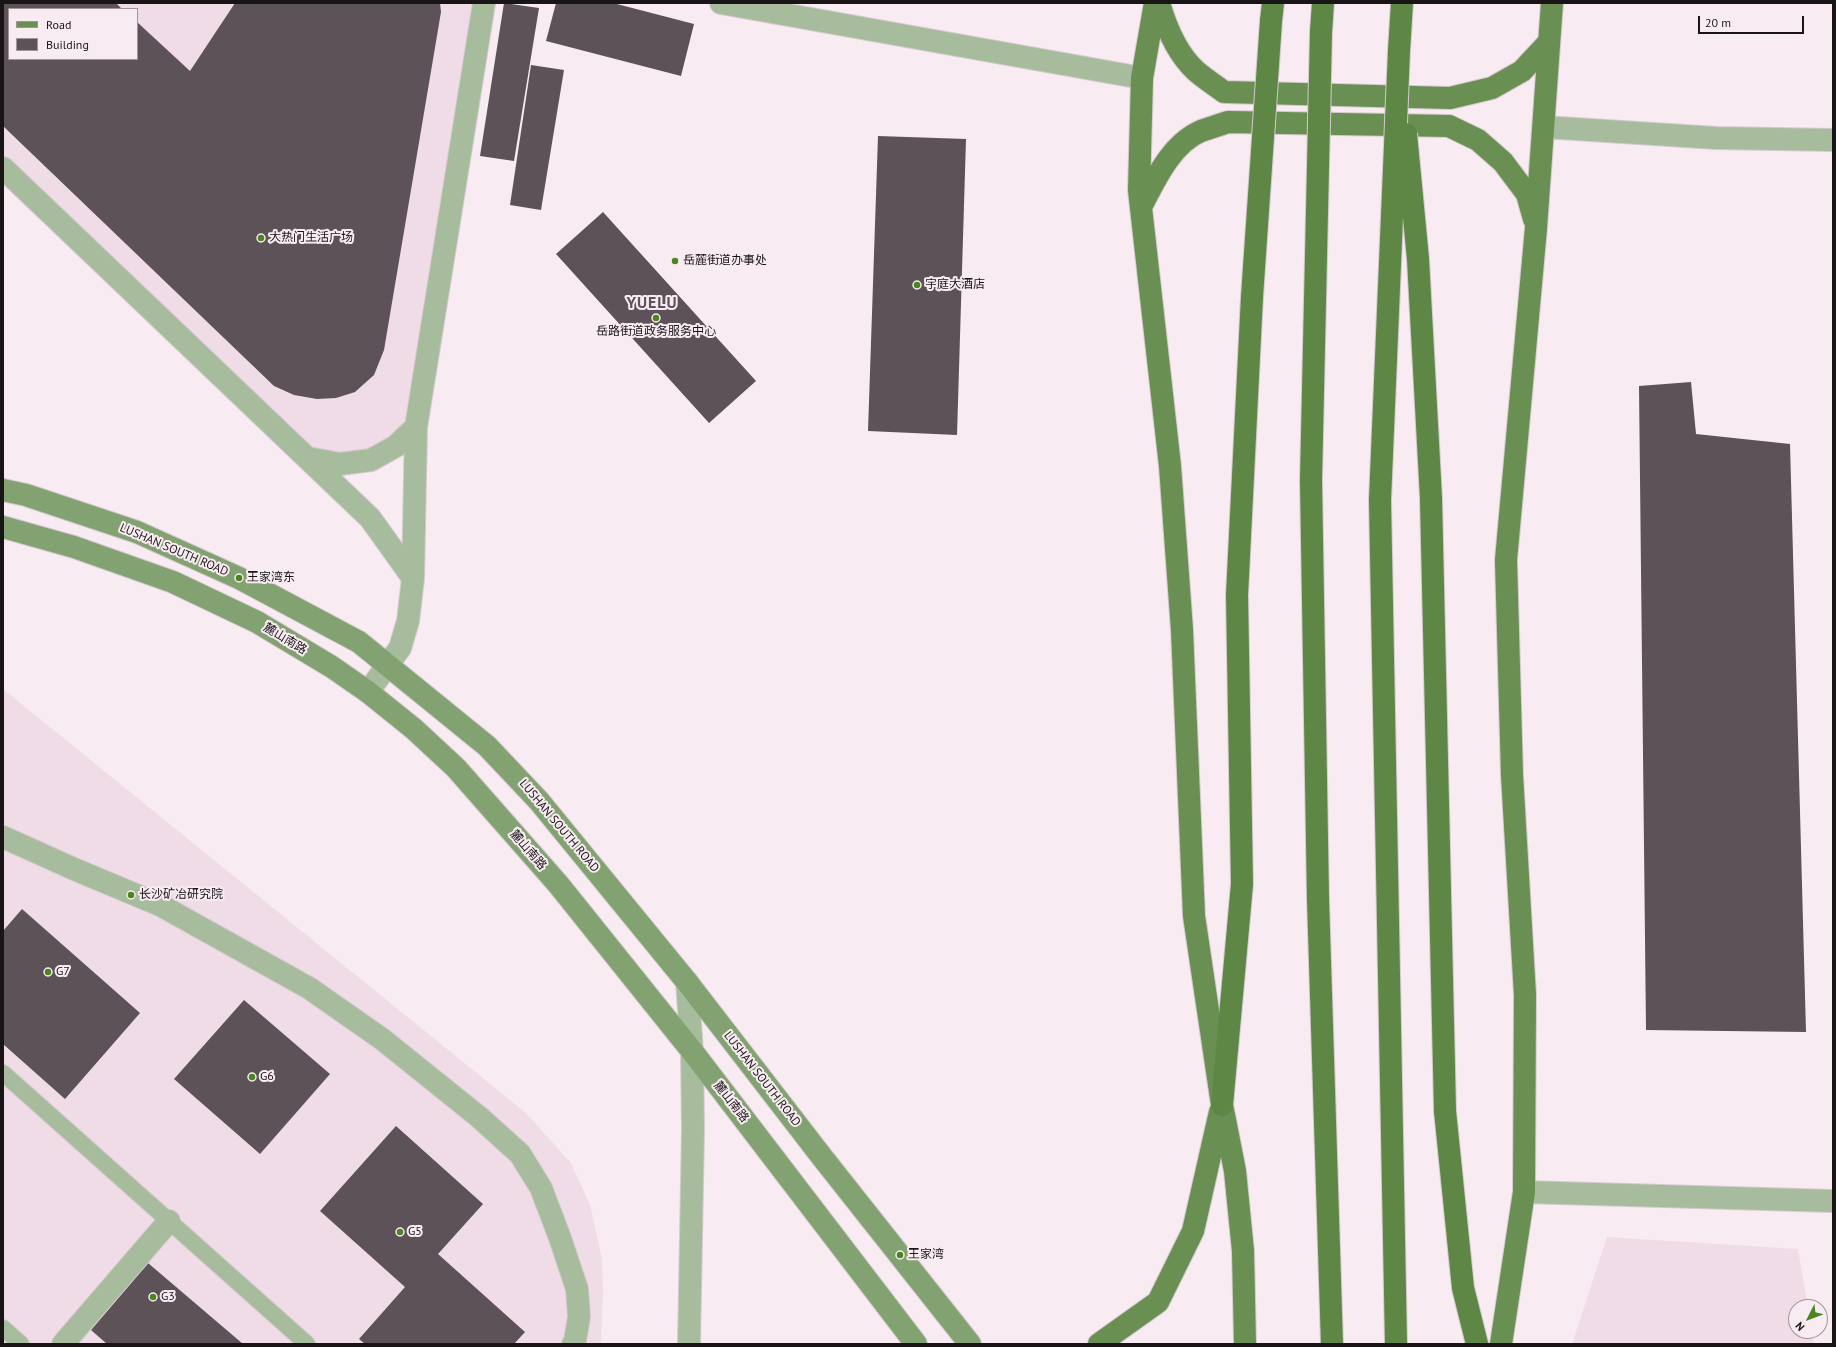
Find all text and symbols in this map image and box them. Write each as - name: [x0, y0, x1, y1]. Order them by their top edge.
- legend: [8, 8, 138, 60]
- scale bar: [1700, 8, 1806, 34]
- text: 20 m: [1705, 15, 1731, 30]
- text: Road: [46, 17, 71, 32]
- text: Building: [46, 37, 89, 52]
- place label: 大热门生活广场: [269, 231, 353, 245]
- marker: 大热门生活广场: [256, 233, 266, 243]
- place label: 岳麓街道办事处: [683, 254, 767, 268]
- marker: 岳麓街道办事处: [670, 256, 680, 266]
- place label: 宇庭大酒店: [925, 278, 985, 292]
- marker: 宇庭大酒店: [912, 280, 922, 290]
- district label: YUELU: [626, 293, 678, 313]
- marker: 岳路街道政务服务中心: [651, 313, 661, 323]
- place label: 岳路街道政务服务中心: [596, 325, 716, 339]
- street label: LUSHAN SOUTH ROAD: [118, 521, 230, 579]
- place label: 王家湾东: [247, 571, 295, 585]
- marker: 王家湾东: [234, 573, 244, 583]
- street label: 麓山南路: [261, 620, 309, 658]
- street label: LUSHAN SOUTH ROAD: [516, 777, 602, 875]
- street label: 麓山南路: [507, 827, 549, 873]
- place label: 长沙矿冶研究院: [139, 888, 223, 902]
- marker: 长沙矿冶研究院: [126, 890, 136, 900]
- place label: G7: [56, 965, 70, 979]
- marker: G7: [43, 967, 53, 977]
- street label: LUSHAN SOUTH ROAD: [720, 1029, 804, 1129]
- place label: G6: [260, 1070, 274, 1084]
- marker: G6: [247, 1072, 257, 1082]
- street label: 麓山南路: [711, 1079, 751, 1125]
- place label: G5: [408, 1225, 422, 1239]
- marker: G5: [395, 1227, 405, 1237]
- place label: 王家湾: [908, 1248, 944, 1262]
- marker: 王家湾: [895, 1250, 905, 1260]
- place label: G3: [161, 1290, 175, 1304]
- marker: G3: [148, 1292, 158, 1302]
- north arrow: [1788, 1299, 1828, 1339]
- text: N: [1792, 1319, 1807, 1334]

